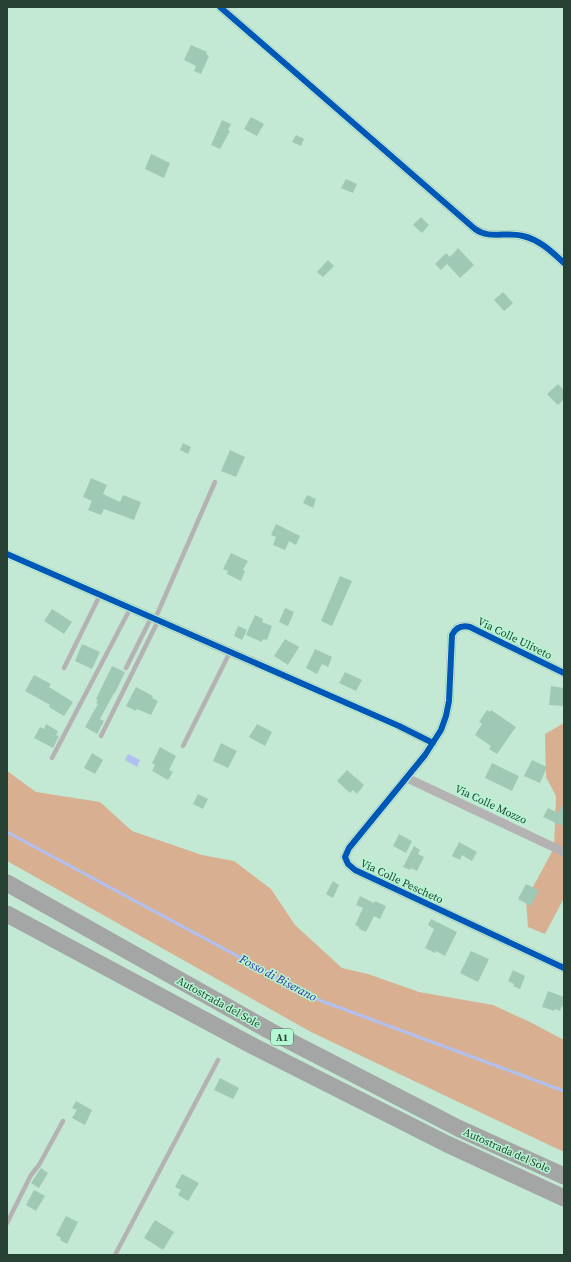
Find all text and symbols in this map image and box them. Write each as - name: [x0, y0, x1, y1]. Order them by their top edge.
- street label: Via Colle Uliveto: [475, 614, 555, 663]
- street label: Via Colle Mozzo: [452, 781, 529, 828]
- street label: Via Colle Pescheto: [358, 856, 446, 907]
- water label: Fosso di Biserano: [236, 950, 320, 1005]
- street label: Autostrada del Sole: [174, 973, 264, 1032]
- road number: A1: [271, 1029, 293, 1045]
- street label: Autostrada del Sole: [461, 1125, 553, 1177]

